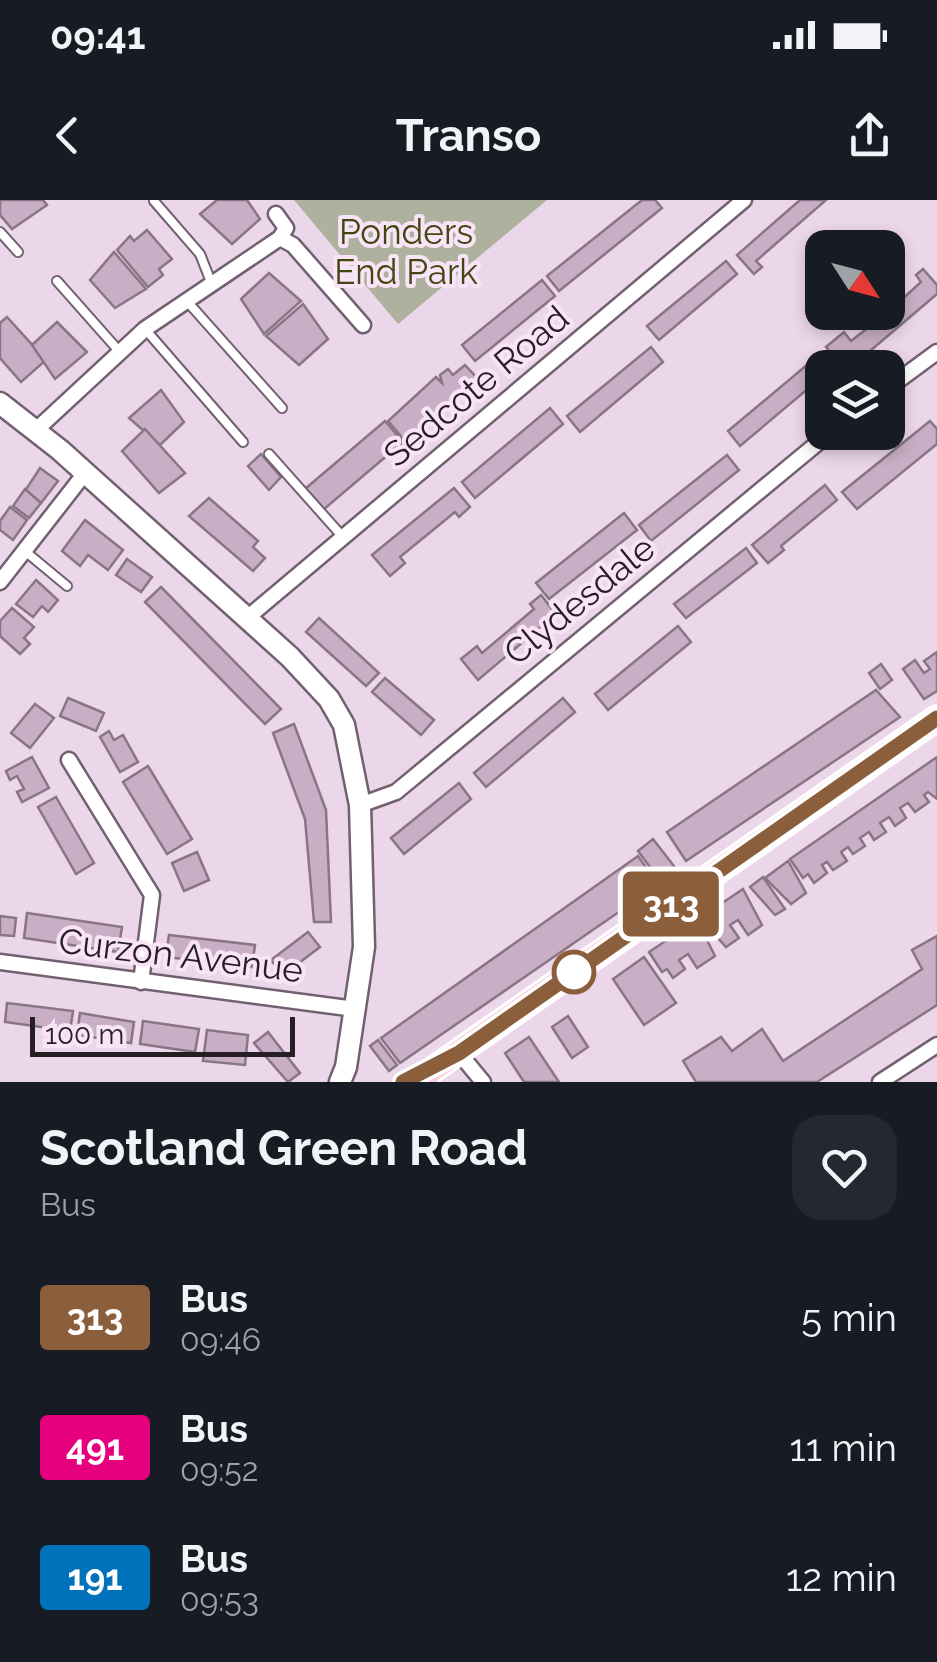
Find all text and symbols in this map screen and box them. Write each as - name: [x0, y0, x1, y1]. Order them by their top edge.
- text: 09:41: [50, 13, 146, 58]
- icon: back: [40, 108, 95, 163]
- icon: share: [842, 108, 897, 163]
- text: Transo: [396, 109, 541, 162]
- park label: Ponders End Park: [334, 211, 478, 292]
- north arrow: [805, 230, 905, 330]
- map controls: [805, 230, 905, 450]
- street label: Sedcote Road: [375, 297, 577, 475]
- button: layers: [805, 350, 905, 450]
- street label: Clydesdale: [496, 527, 662, 673]
- line badge: 313: [614, 872, 728, 936]
- text: 313: [643, 884, 699, 925]
- street label: Curzon Avenue: [57, 920, 305, 990]
- unlabelled marker: [553, 951, 595, 993]
- scale bar: [30, 1012, 295, 1056]
- text: 100 m: [45, 1018, 124, 1051]
- button: heart: [792, 1115, 897, 1220]
- text: Scotland Green Road: [40, 1120, 527, 1176]
- text: Bus: [40, 1186, 96, 1223]
- text: Bus: [180, 1276, 248, 1321]
- text: 5 min: [801, 1295, 897, 1340]
- text: 313: [67, 1297, 123, 1338]
- text: 09:46: [180, 1321, 261, 1358]
- text: Bus: [180, 1406, 248, 1451]
- text: 11 min: [789, 1425, 897, 1470]
- text: 491: [66, 1427, 124, 1468]
- text: 09:52: [180, 1451, 258, 1488]
- text: Bus: [180, 1536, 248, 1581]
- text: 12 min: [786, 1555, 897, 1600]
- text: 191: [67, 1557, 123, 1598]
- text: 09:53: [180, 1581, 259, 1618]

